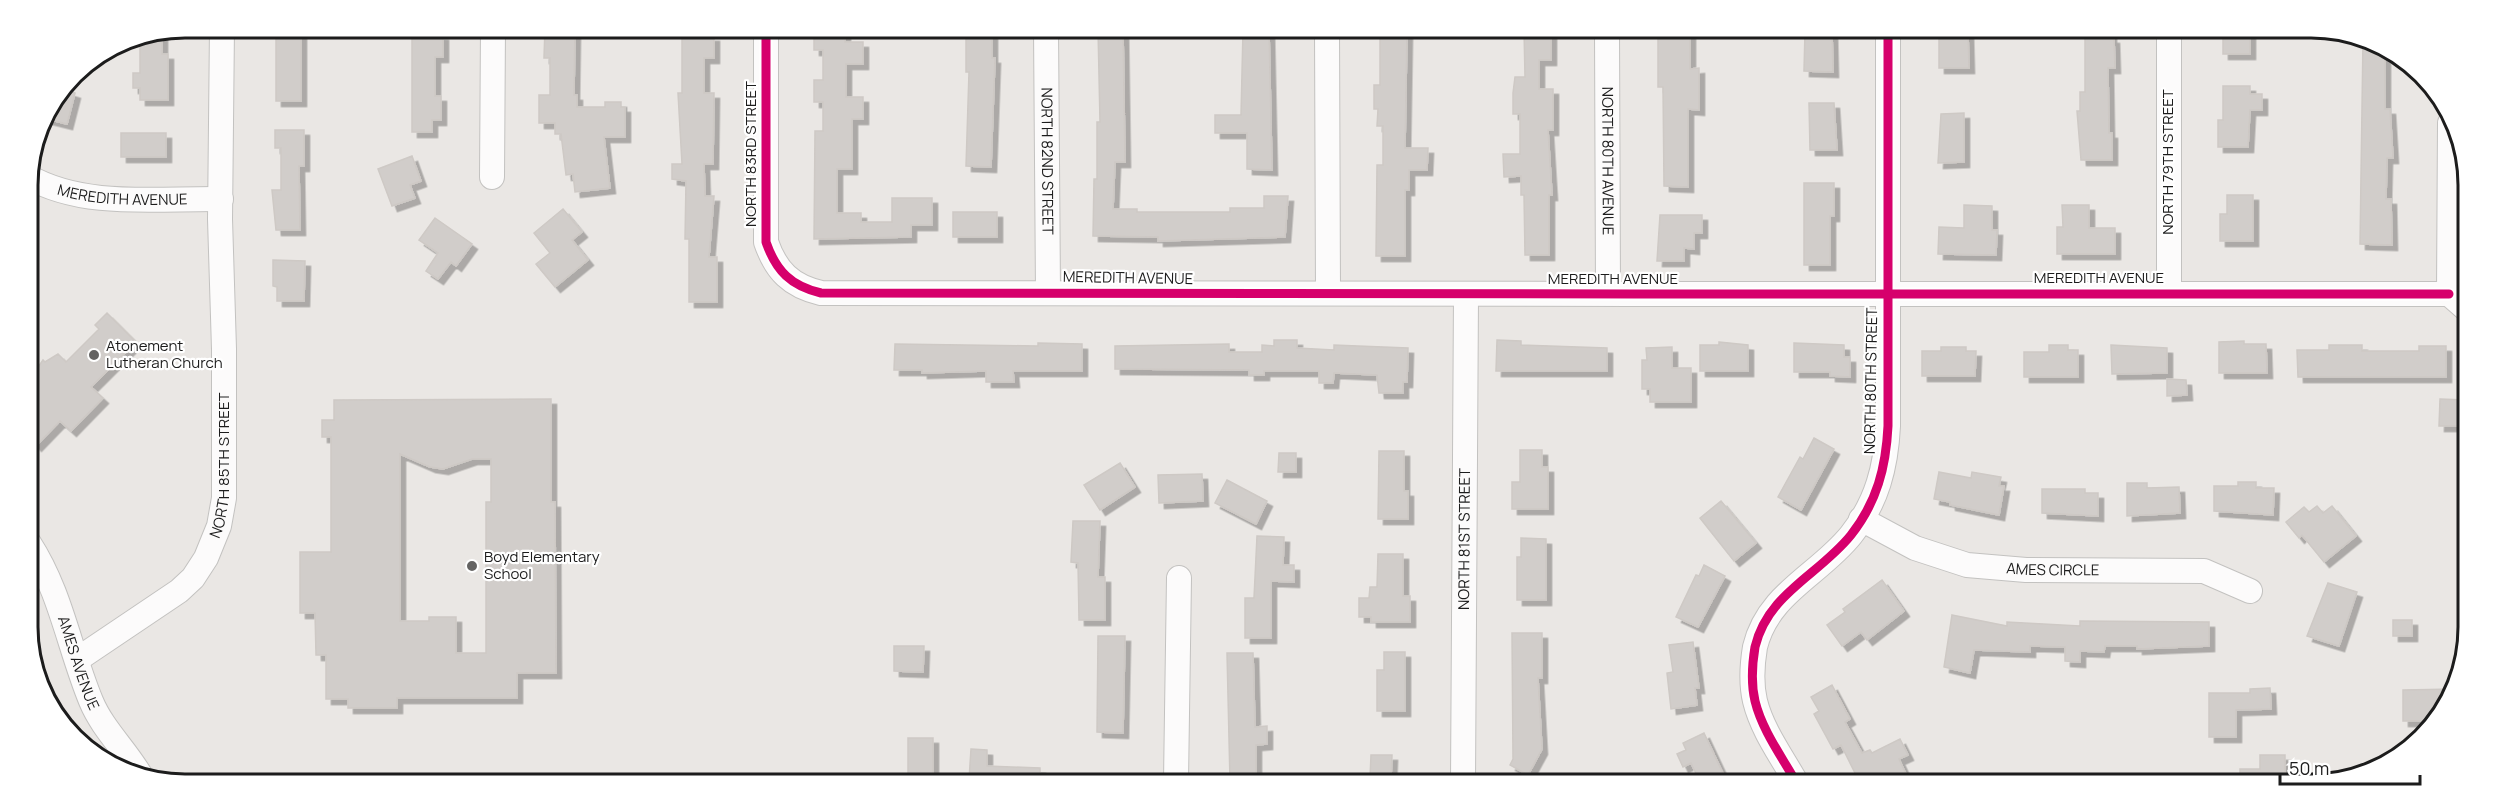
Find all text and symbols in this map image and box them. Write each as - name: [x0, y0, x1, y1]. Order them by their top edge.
- street label: NORTH 83RD STREET: [740, 81, 761, 227]
- street label: NORTH 82ND STREET: [1036, 87, 1059, 235]
- street label: NORTH 80TH AVENUE: [1597, 87, 1619, 235]
- street label: NORTH 79TH STREET: [2157, 89, 2178, 235]
- street label: MEREDITH AVENUE: [55, 179, 188, 210]
- street label: MEREDITH AVENUE: [1063, 266, 1193, 289]
- street label: MEREDITH AVENUE: [2034, 267, 2164, 288]
- street label: MEREDITH AVENUE: [1548, 268, 1678, 289]
- street label: NORTH 80TH STREET: [1859, 307, 1882, 454]
- place label: Atonement Lutheran Church: [106, 335, 223, 373]
- marker: Atonement Lutheran Church: [87, 348, 101, 362]
- street label: NORTH 85TH STREET: [204, 393, 234, 541]
- street label: NORTH 81ST STREET: [1453, 468, 1475, 610]
- place label: Boyd Elementary School: [484, 546, 600, 584]
- street label: AMES CIRCLE: [2005, 557, 2099, 580]
- marker: Boyd Elementary School: [465, 559, 479, 573]
- street label: AMES AVENUE: [53, 613, 105, 713]
- scale bar: [2280, 748, 2420, 786]
- text: 50 m: [2289, 756, 2329, 780]

